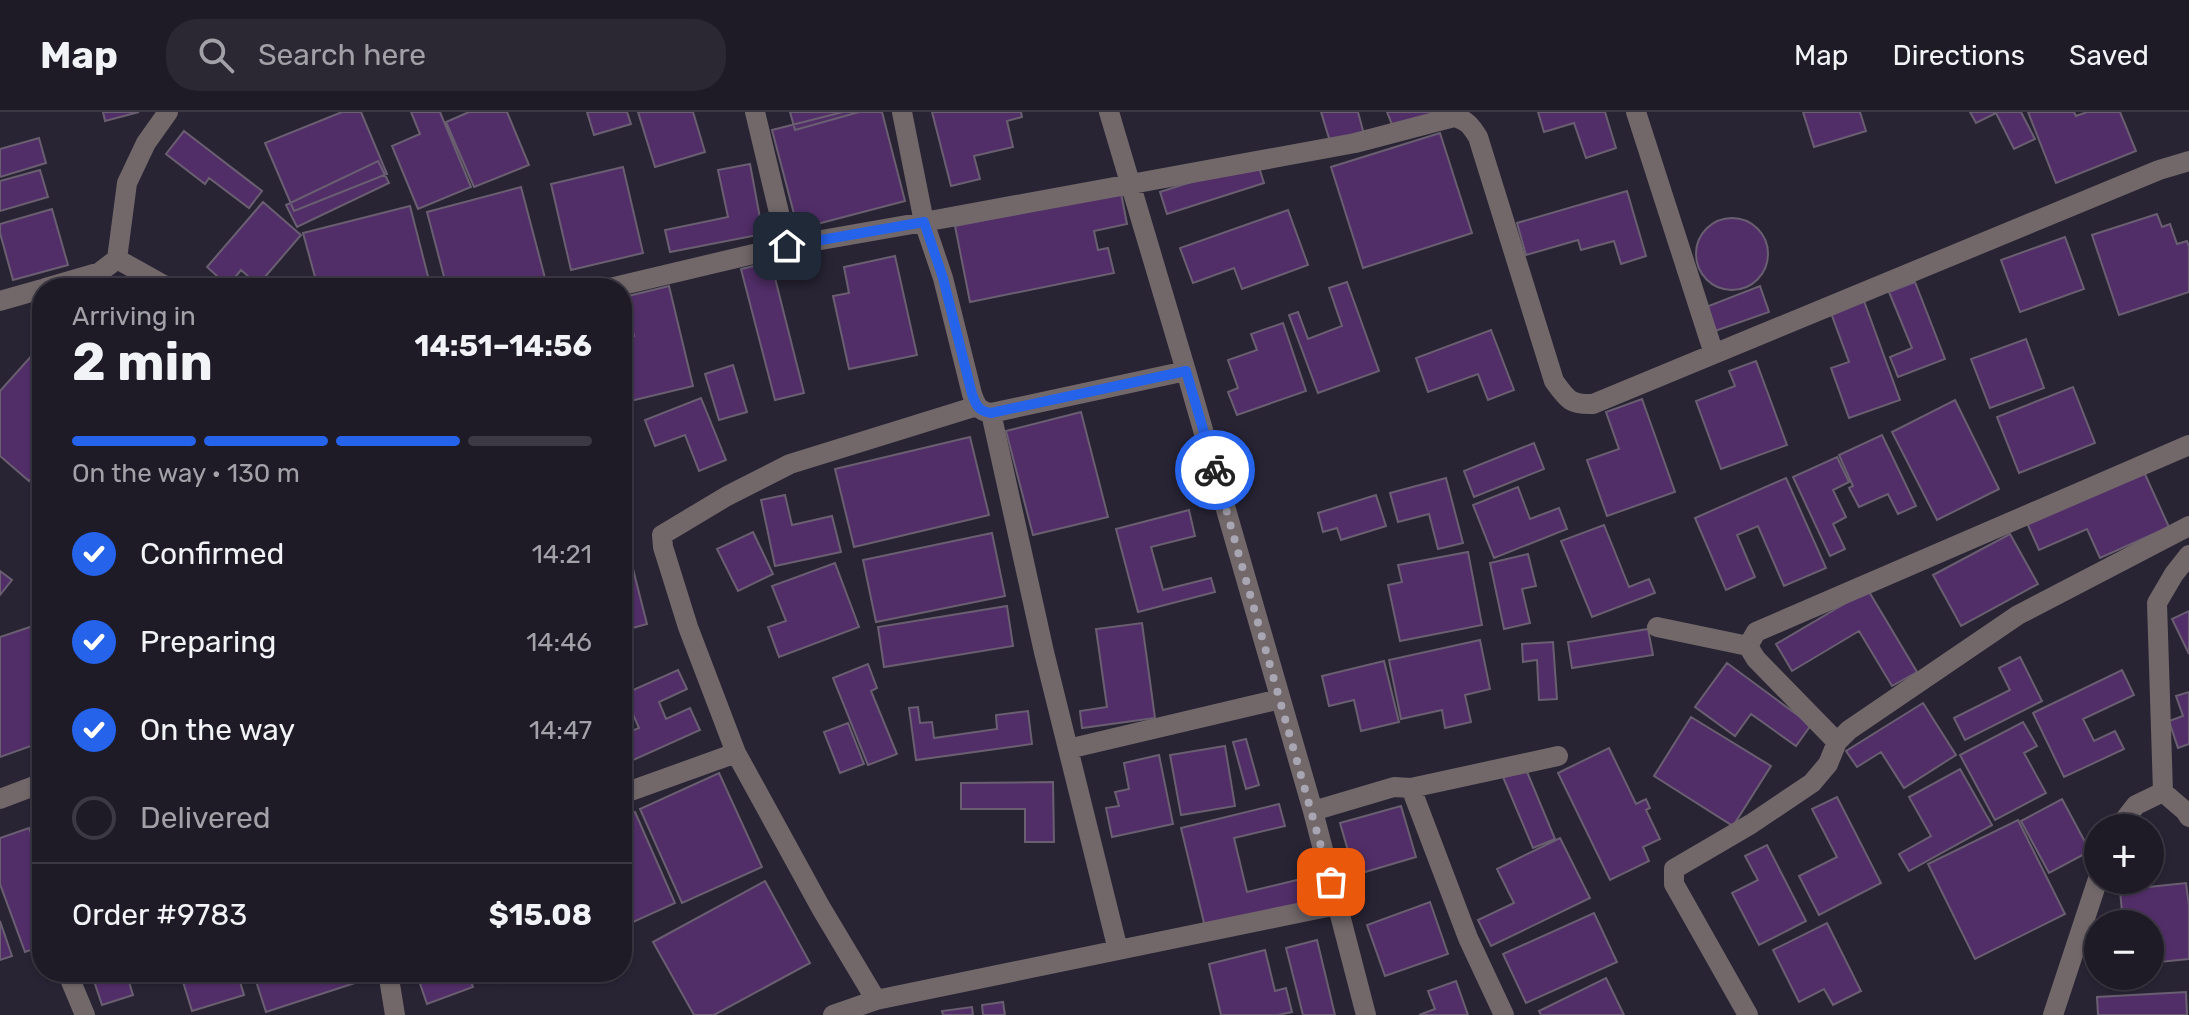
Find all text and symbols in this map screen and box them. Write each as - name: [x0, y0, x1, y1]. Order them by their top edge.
- search box: [166, 19, 726, 91]
- text: Map: [40, 32, 118, 78]
- icon: search: [194, 33, 238, 77]
- text: Search here: [258, 37, 426, 73]
- text: Map: [1794, 39, 1848, 72]
- text: Directions: [1892, 39, 2025, 72]
- text: Saved: [2069, 39, 2149, 72]
- pin: [753, 212, 821, 280]
- icon: home: [765, 224, 809, 268]
- text: Arriving in: [72, 301, 196, 332]
- text: 14:51–14:56: [414, 328, 592, 364]
- text: 2 min: [72, 331, 213, 393]
- courier: [1175, 430, 1255, 510]
- icon: bike: [1193, 448, 1237, 492]
- text: On the way · 130 m: [72, 458, 300, 489]
- icon: check: [72, 532, 116, 576]
- text: Confirmed: [140, 536, 284, 572]
- text: 14:21: [532, 539, 592, 570]
- icon: check: [72, 620, 116, 664]
- text: Preparing: [140, 624, 276, 660]
- text: 14:46: [526, 627, 592, 658]
- icon: check: [72, 708, 116, 752]
- text: On the way: [140, 712, 295, 748]
- text: 14:47: [529, 715, 592, 746]
- text: Delivered: [140, 800, 271, 836]
- map controls: [2084, 814, 2164, 990]
- button: +: [2084, 814, 2164, 894]
- pin: [1297, 848, 1365, 916]
- icon: bag: [1309, 860, 1353, 904]
- text: Order #9783: [72, 897, 247, 933]
- text: $15.08: [489, 897, 592, 933]
- button: −: [2084, 910, 2164, 990]

